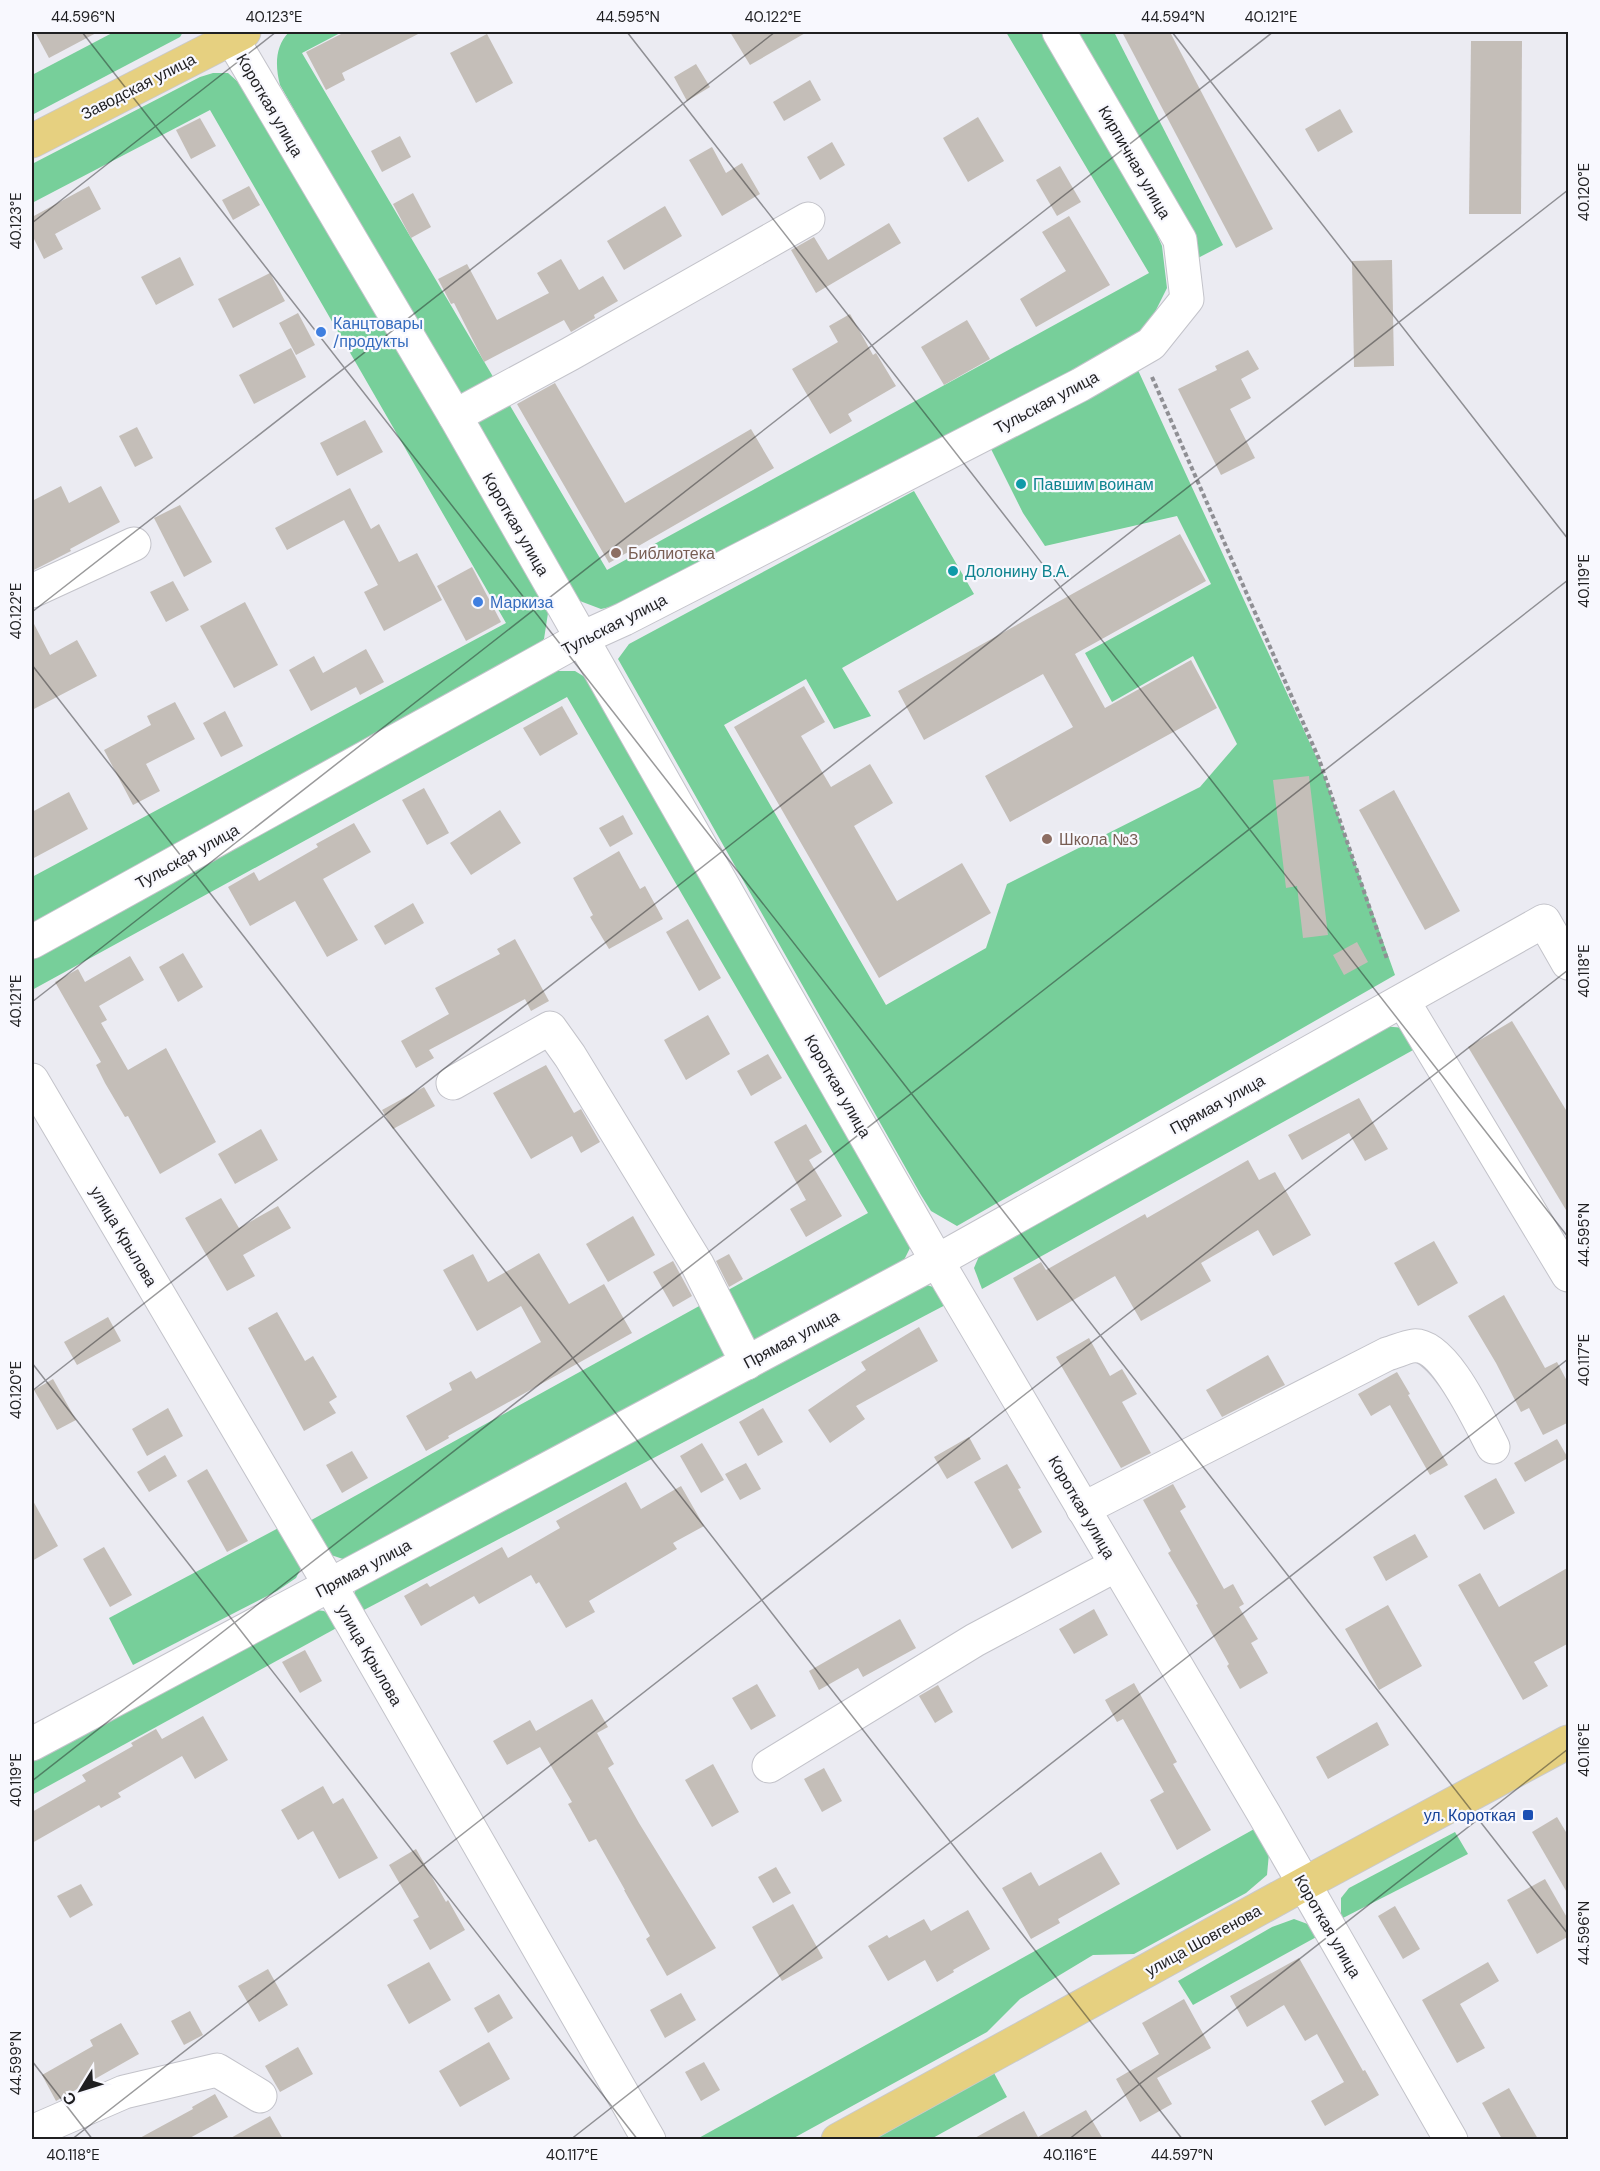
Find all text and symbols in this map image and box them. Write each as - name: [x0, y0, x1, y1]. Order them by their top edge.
- text: 44.596°N: [51, 7, 115, 27]
- text: 40.123°E: [245, 7, 303, 27]
- text: 44.595°N: [596, 7, 660, 27]
- text: 40.122°E: [745, 7, 801, 27]
- text: 44.594°N: [1141, 7, 1205, 27]
- text: 40.121°E: [1244, 7, 1298, 27]
- street label: Заводская улица: [77, 48, 199, 124]
- street label: Короткая улица: [231, 50, 308, 161]
- street label: Кирпичная улица: [1094, 102, 1176, 223]
- text: 40.120°E: [1574, 163, 1594, 221]
- text: 40.123°E: [6, 192, 26, 250]
- place label: Канцтовары /продукты: [333, 313, 423, 352]
- marker: Канцтовары /продукты: [314, 325, 328, 339]
- street label: Тульская улица: [990, 366, 1102, 439]
- street label: Короткая улица: [477, 469, 554, 580]
- place label: Павшим воинам: [1033, 474, 1154, 495]
- marker: Павшим воинам: [1014, 477, 1028, 491]
- place label: Библиотека: [628, 543, 715, 564]
- marker: Библиотека: [609, 546, 623, 560]
- text: 40.119°E: [1574, 554, 1594, 608]
- place label: Долонину В.А.: [965, 561, 1070, 582]
- marker: Долонину В.А.: [946, 564, 960, 578]
- text: 40.122°E: [6, 583, 26, 639]
- street label: Тульская улица: [558, 589, 670, 660]
- place label: Маркиза: [490, 592, 554, 613]
- marker: Маркиза: [471, 595, 485, 609]
- street label: Тульская улица: [132, 819, 243, 894]
- place label: Школа №3: [1059, 829, 1139, 850]
- marker: Школа №3: [1040, 832, 1054, 846]
- text: 40.118°E: [1574, 944, 1594, 998]
- text: 40.121°E: [6, 974, 26, 1028]
- street label: Короткая улица: [799, 1031, 876, 1142]
- street label: Прямая улица: [1166, 1070, 1269, 1139]
- street label: улица Крылова: [85, 1182, 162, 1290]
- text: 44.595°N: [1574, 1203, 1594, 1267]
- street label: Прямая улица: [740, 1305, 843, 1374]
- text: 40.117°E: [1574, 1334, 1594, 1386]
- text: 40.120°E: [6, 1361, 26, 1419]
- street label: Короткая улица: [1043, 1452, 1120, 1563]
- street label: Прямая улица: [312, 1534, 415, 1603]
- street label: улица Крылова: [332, 1601, 407, 1710]
- text: 40.116°E: [1574, 1723, 1594, 1777]
- text: 40.119°E: [6, 1753, 26, 1807]
- place label: ул. Короткая: [1424, 1805, 1516, 1826]
- marker: ул. Короткая: [1521, 1808, 1535, 1822]
- street label: Короткая улица: [1289, 1871, 1366, 1982]
- street label: улица Шовгенова: [1141, 1900, 1265, 1981]
- text: 44.596°N: [1574, 1901, 1594, 1965]
- text: 44.599°N: [6, 2031, 26, 2095]
- north arrow: [51, 2060, 111, 2120]
- text: С: [57, 2088, 81, 2110]
- text: 40.118°E: [46, 2145, 100, 2165]
- text: 40.117°E: [546, 2145, 598, 2165]
- text: 40.116°E: [1043, 2145, 1097, 2165]
- text: 44.597°N: [1151, 2145, 1213, 2165]

